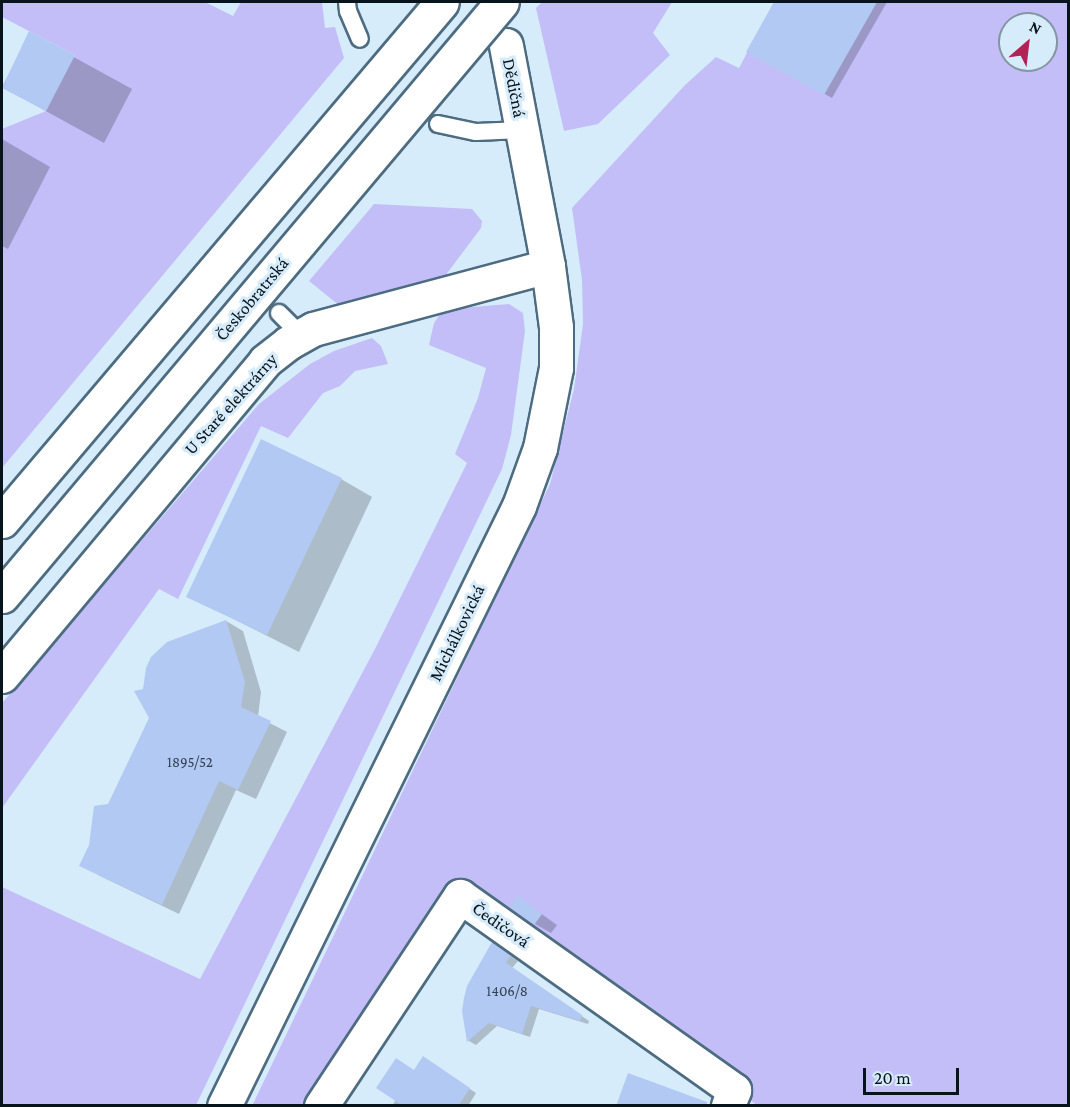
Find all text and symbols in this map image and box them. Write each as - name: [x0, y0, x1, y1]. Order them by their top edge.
- north arrow: [998, 12, 1058, 72]
- text: N: [1027, 17, 1045, 37]
- street label: Dědičná: [498, 57, 530, 119]
- street label: Českobratrská: [211, 253, 293, 345]
- street label: U Staré elektrárny: [180, 349, 282, 459]
- street label: Michálkovická: [424, 581, 490, 685]
- house number: 1895/52: [167, 754, 213, 772]
- street label: Čedičová: [468, 897, 534, 953]
- house number: 1406/8: [486, 983, 528, 1001]
- scale bar: [866, 1056, 962, 1094]
- text: 20 m: [874, 1068, 911, 1088]

